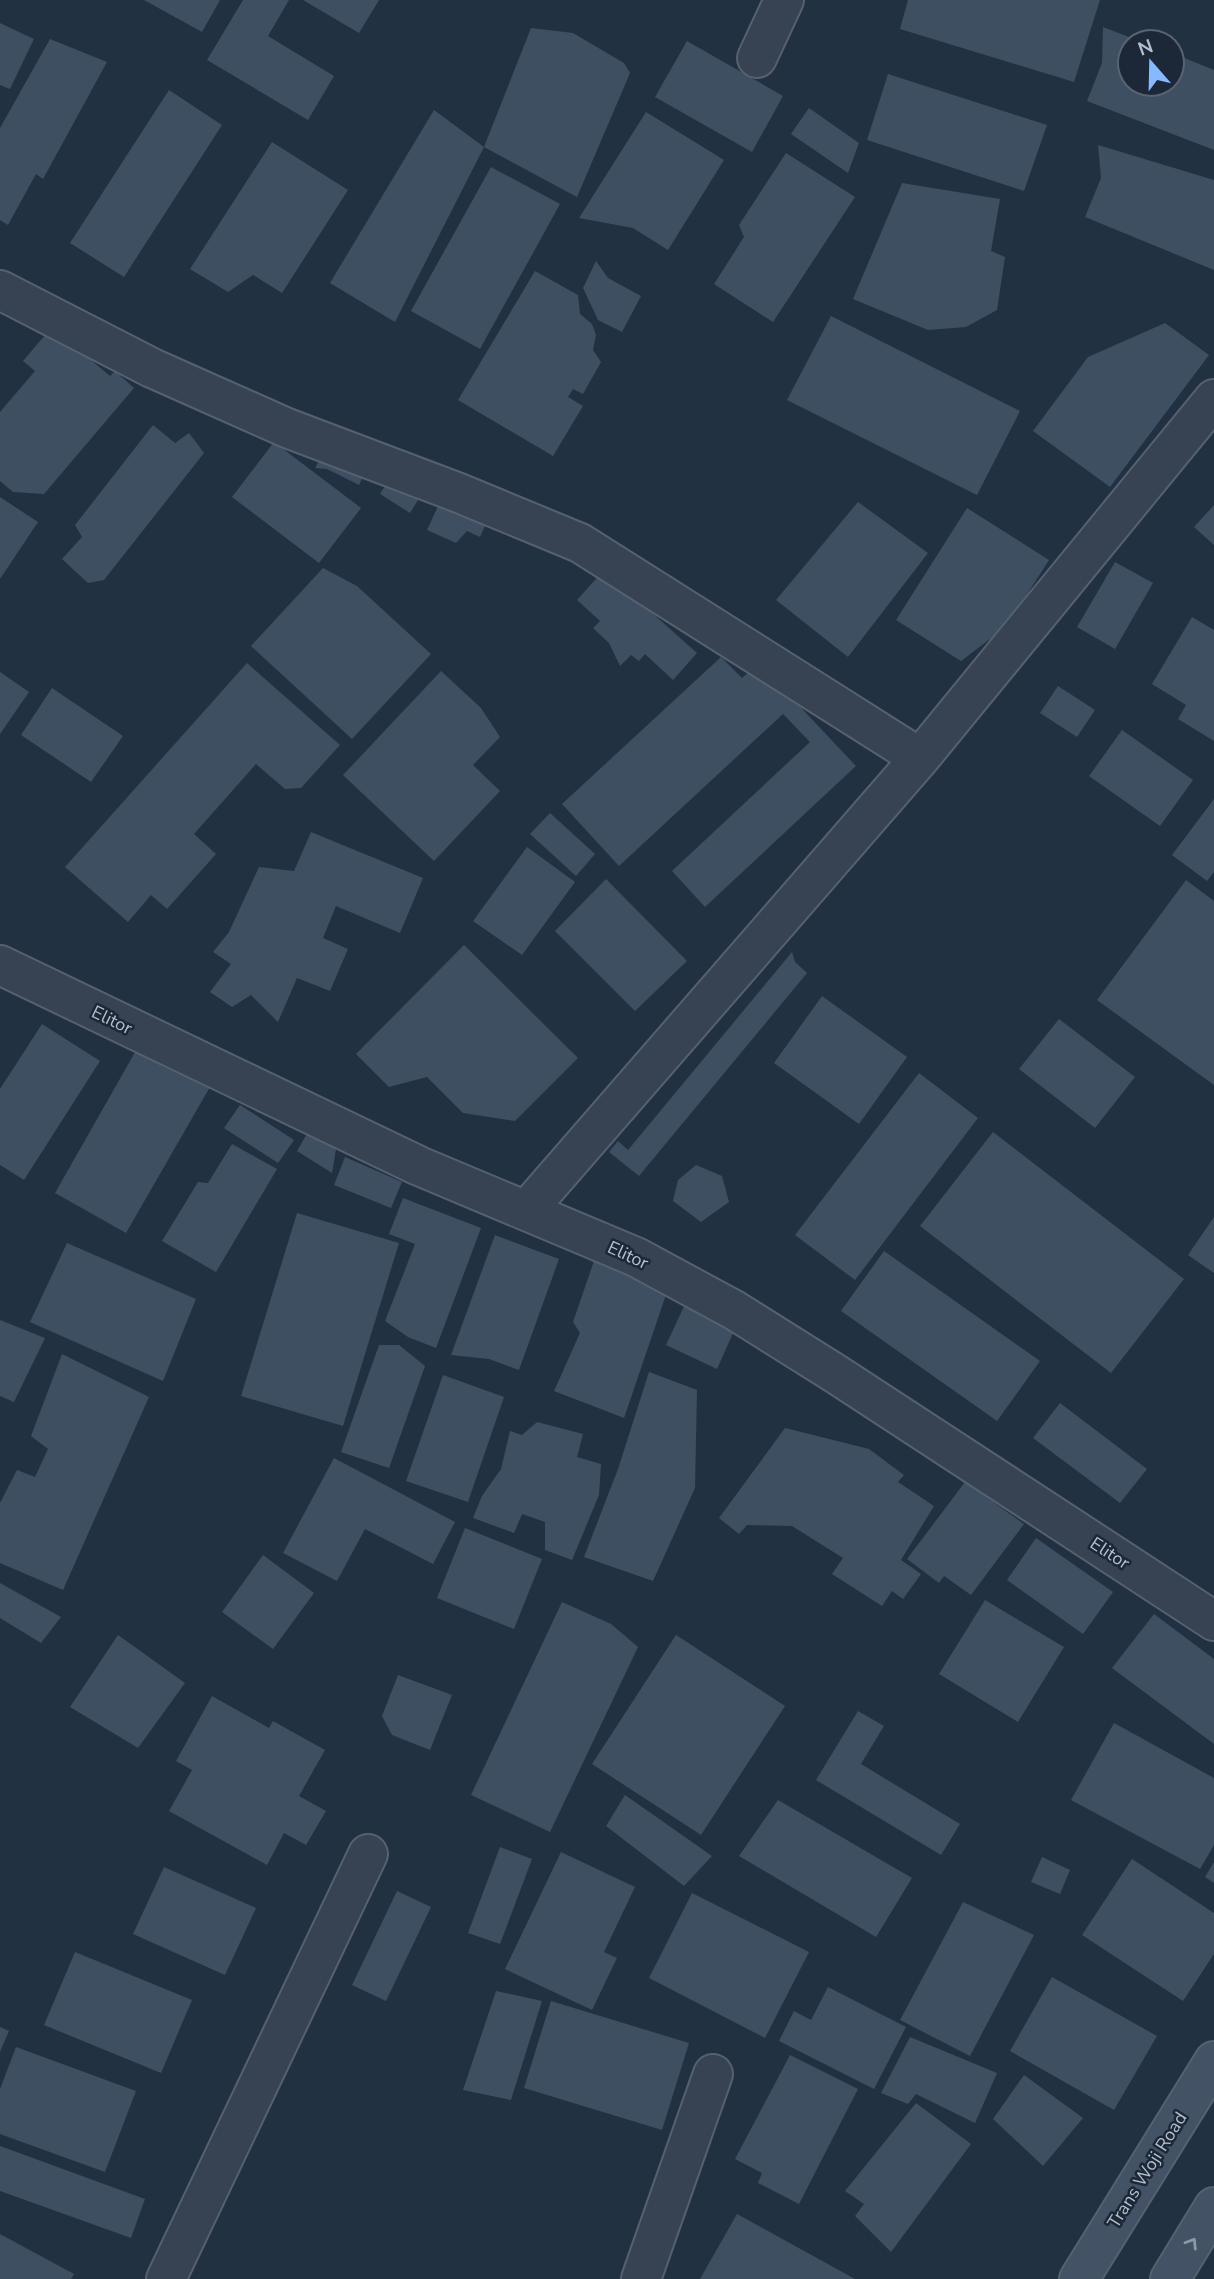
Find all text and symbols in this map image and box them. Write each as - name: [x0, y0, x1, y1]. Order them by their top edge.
- north arrow: [1116, 28, 1186, 98]
- text: N: [1134, 33, 1157, 63]
- street label: Elitor: [88, 1000, 137, 1040]
- street label: Elitor: [604, 1235, 653, 1275]
- street label: Elitor: [1086, 1531, 1135, 1575]
- street label: Trans Woji Road: [1102, 2107, 1192, 2233]
- one-way arrow: [1183, 2238, 1196, 2251]

